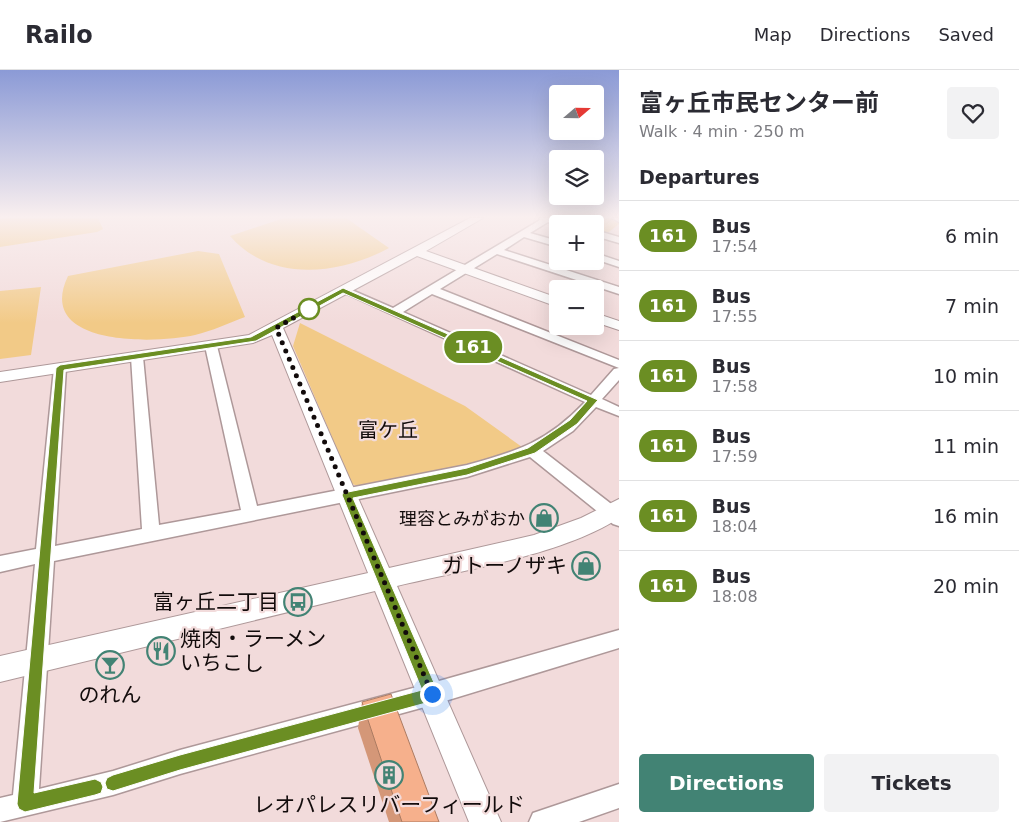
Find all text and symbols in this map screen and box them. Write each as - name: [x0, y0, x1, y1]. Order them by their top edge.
- text: Railo: [25, 21, 93, 49]
- text: Map: [754, 24, 792, 45]
- text: Directions: [820, 24, 910, 45]
- text: Saved: [938, 24, 994, 45]
- north arrow: [549, 85, 604, 140]
- map controls: [549, 85, 604, 335]
- button: heart: [947, 87, 999, 139]
- text: 富ヶ丘市民センター前: [639, 89, 879, 117]
- text: Walk · 4 min · 250 m: [639, 122, 804, 141]
- button: layers: [549, 150, 604, 205]
- text: Departures: [639, 166, 760, 188]
- button: +: [549, 215, 604, 270]
- text: Bus: [712, 215, 751, 237]
- text: 161: [649, 225, 687, 246]
- text: 6 min: [945, 225, 999, 247]
- text: 17:54: [712, 237, 758, 256]
- button: −: [549, 280, 604, 335]
- text: Bus: [712, 285, 751, 307]
- text: 161: [649, 295, 687, 316]
- text: 7 min: [945, 295, 999, 317]
- unlabelled marker: [298, 298, 320, 320]
- text: 17:55: [712, 307, 758, 326]
- line badge: 161: [444, 331, 502, 363]
- text: 161: [454, 336, 492, 357]
- text: Bus: [712, 355, 751, 377]
- text: 161: [649, 365, 687, 386]
- text: 10 min: [933, 365, 999, 387]
- text: 17:58: [712, 377, 758, 396]
- district label: 富ケ丘: [358, 418, 418, 442]
- text: Bus: [712, 425, 751, 447]
- text: 161: [649, 435, 687, 456]
- text: 11 min: [933, 435, 999, 457]
- text: 17:59: [712, 447, 758, 466]
- text: Bus: [712, 495, 751, 517]
- shop icon: 理容とみがおか: [529, 503, 559, 533]
- text: 161: [649, 505, 687, 526]
- text: 16 min: [933, 505, 999, 527]
- place label: 理容とみがおか: [399, 508, 525, 529]
- text: 18:04: [712, 517, 758, 536]
- shop icon: ガトーノザキ: [571, 551, 601, 581]
- place label: ガトーノザキ: [442, 554, 567, 578]
- text: Bus: [712, 565, 751, 587]
- text: 161: [649, 575, 687, 596]
- text: 20 min: [933, 575, 999, 597]
- bus stop icon: 富ヶ丘二丁目: [283, 587, 313, 617]
- text: 18:08: [712, 587, 758, 606]
- place label: 富ヶ丘二丁目: [153, 590, 279, 614]
- place label: 焼肉・ラーメン いちこし: [180, 627, 326, 675]
- restaurant icon: 焼肉・ラーメン いちこし: [146, 636, 176, 666]
- bar icon: のれん: [95, 650, 125, 680]
- your location: [420, 682, 445, 707]
- place label: のれん: [79, 683, 142, 707]
- button: Directions: [639, 754, 814, 812]
- button: Tickets: [824, 754, 999, 812]
- building icon: レオパレスリバーフィールド: [374, 760, 404, 790]
- place label: レオパレスリバーフィールド: [253, 793, 525, 817]

